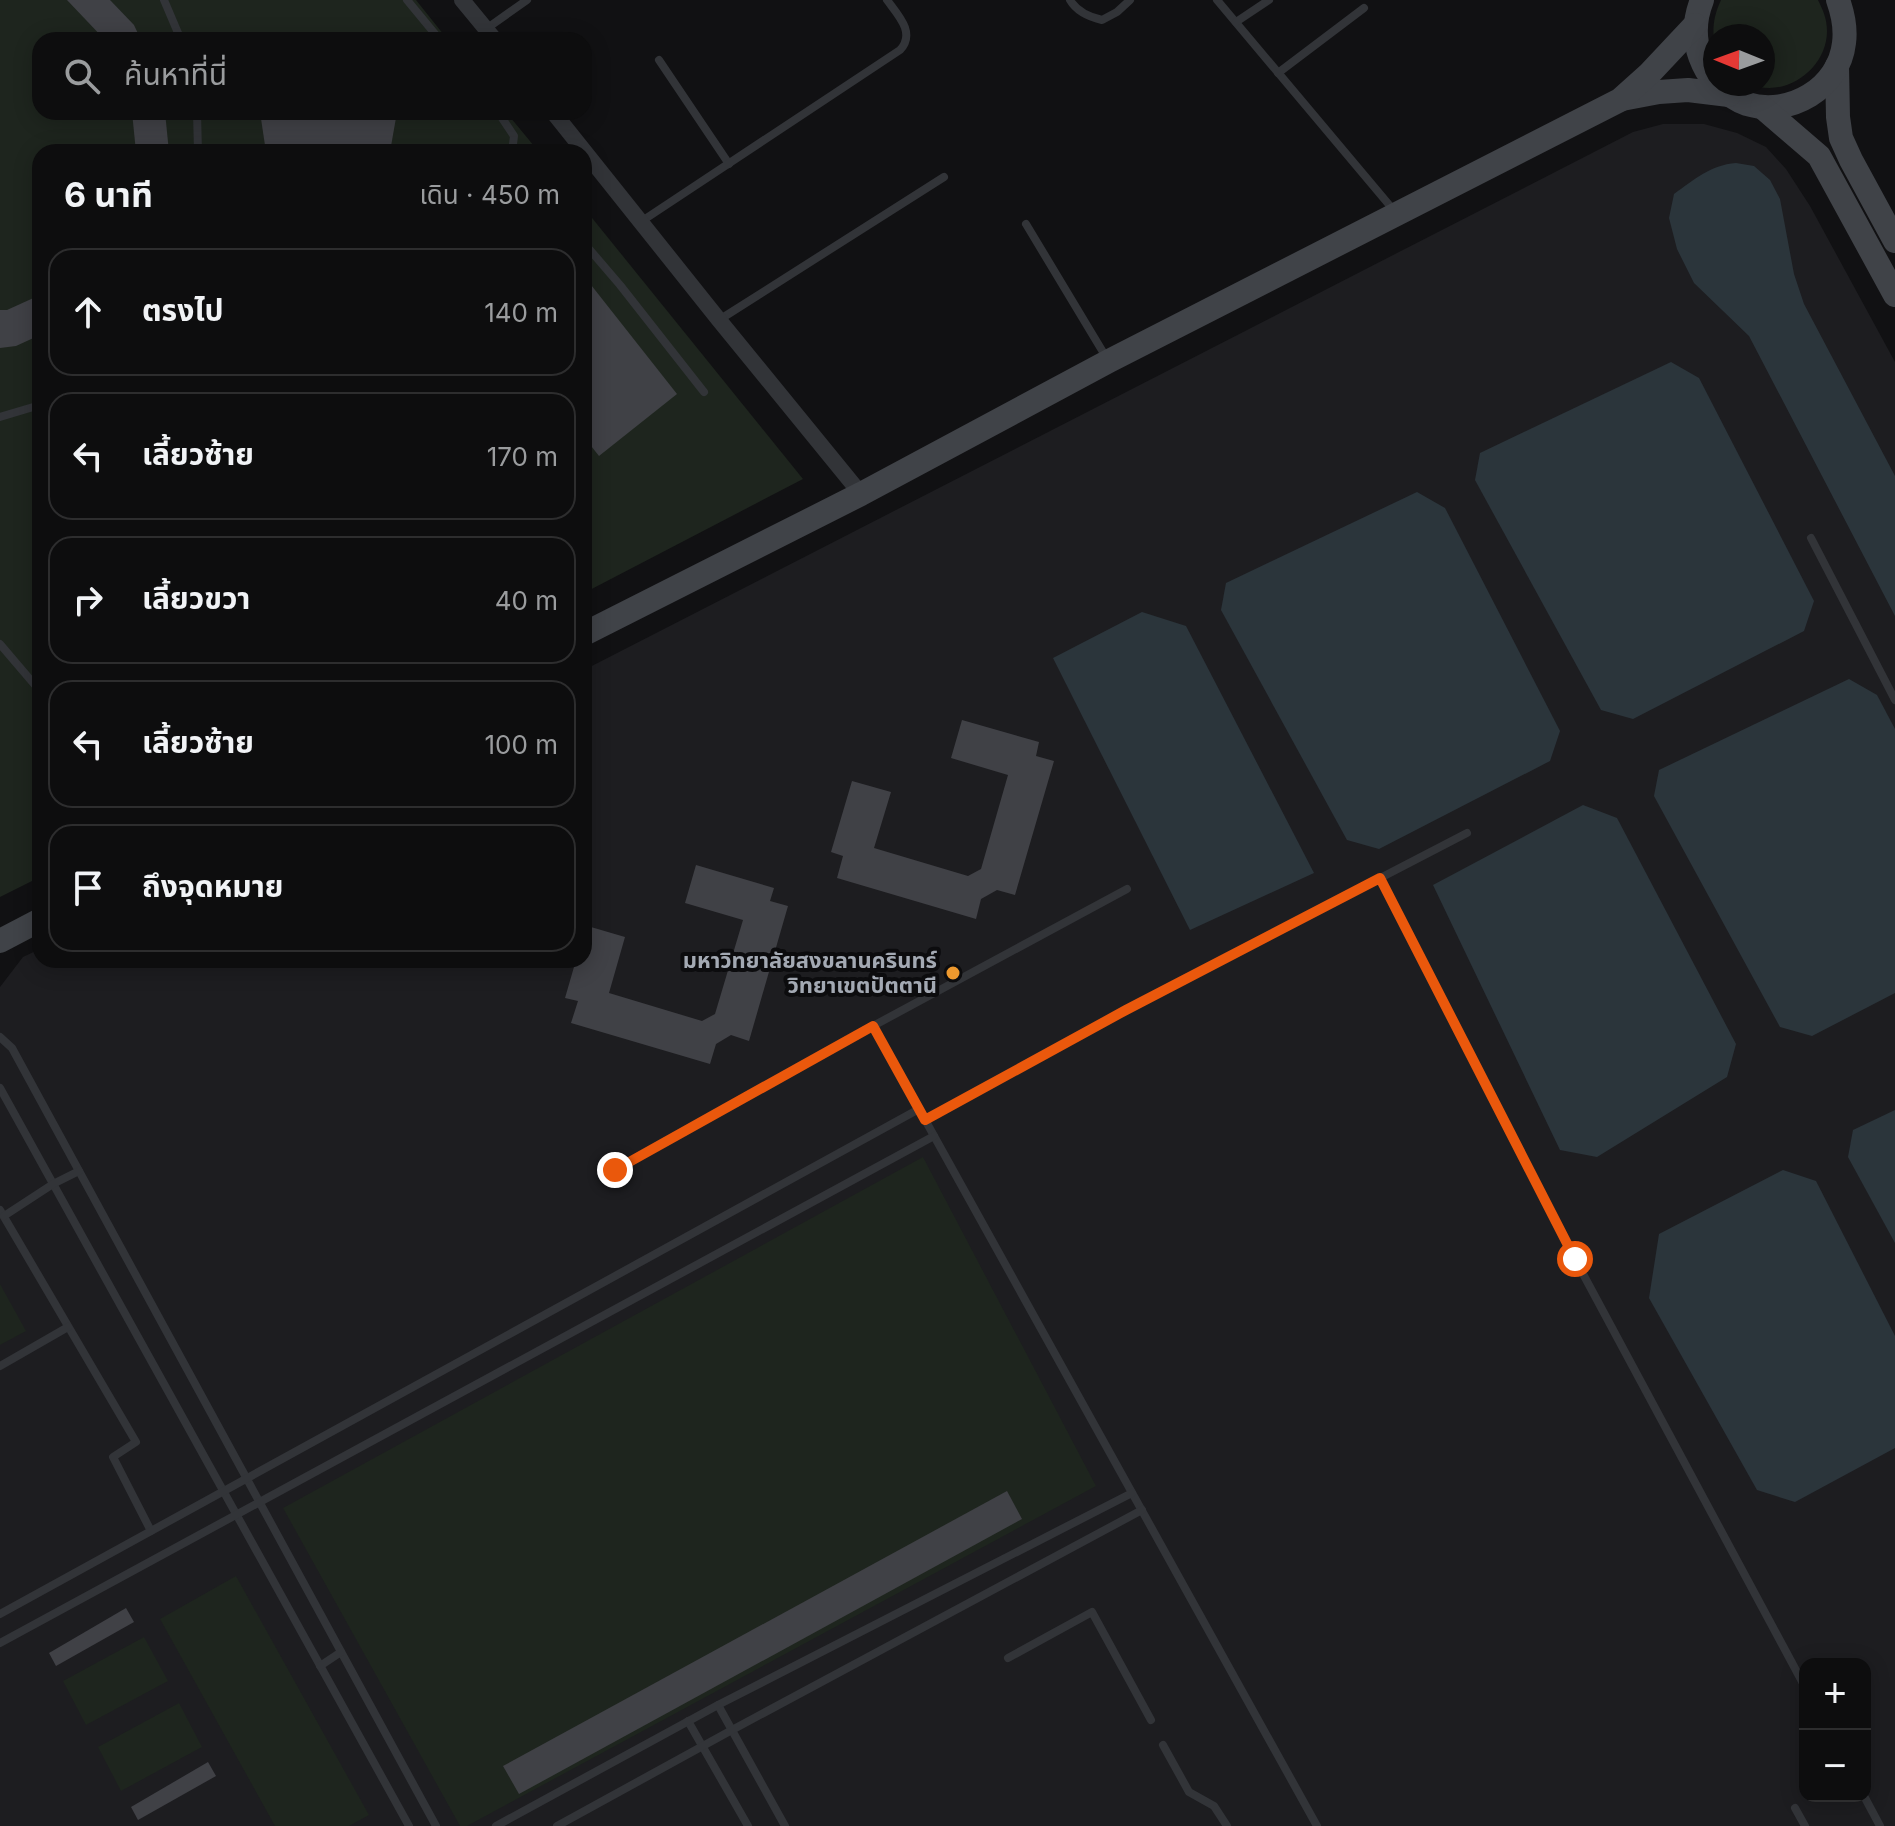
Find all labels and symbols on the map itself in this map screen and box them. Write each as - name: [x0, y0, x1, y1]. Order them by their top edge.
- north arrow: [1703, 24, 1775, 96]
- place label: มหาวิทยาลัยสงขลานครินทร์ วิทยาเขตปัตตานี: [683, 947, 937, 998]
- marker: มหาวิทยาลัยสงขลานครินทร์ วิทยาเขตปัตตานี: [944, 964, 962, 982]
- route end: [597, 1152, 633, 1188]
- route start: [1557, 1241, 1593, 1277]

